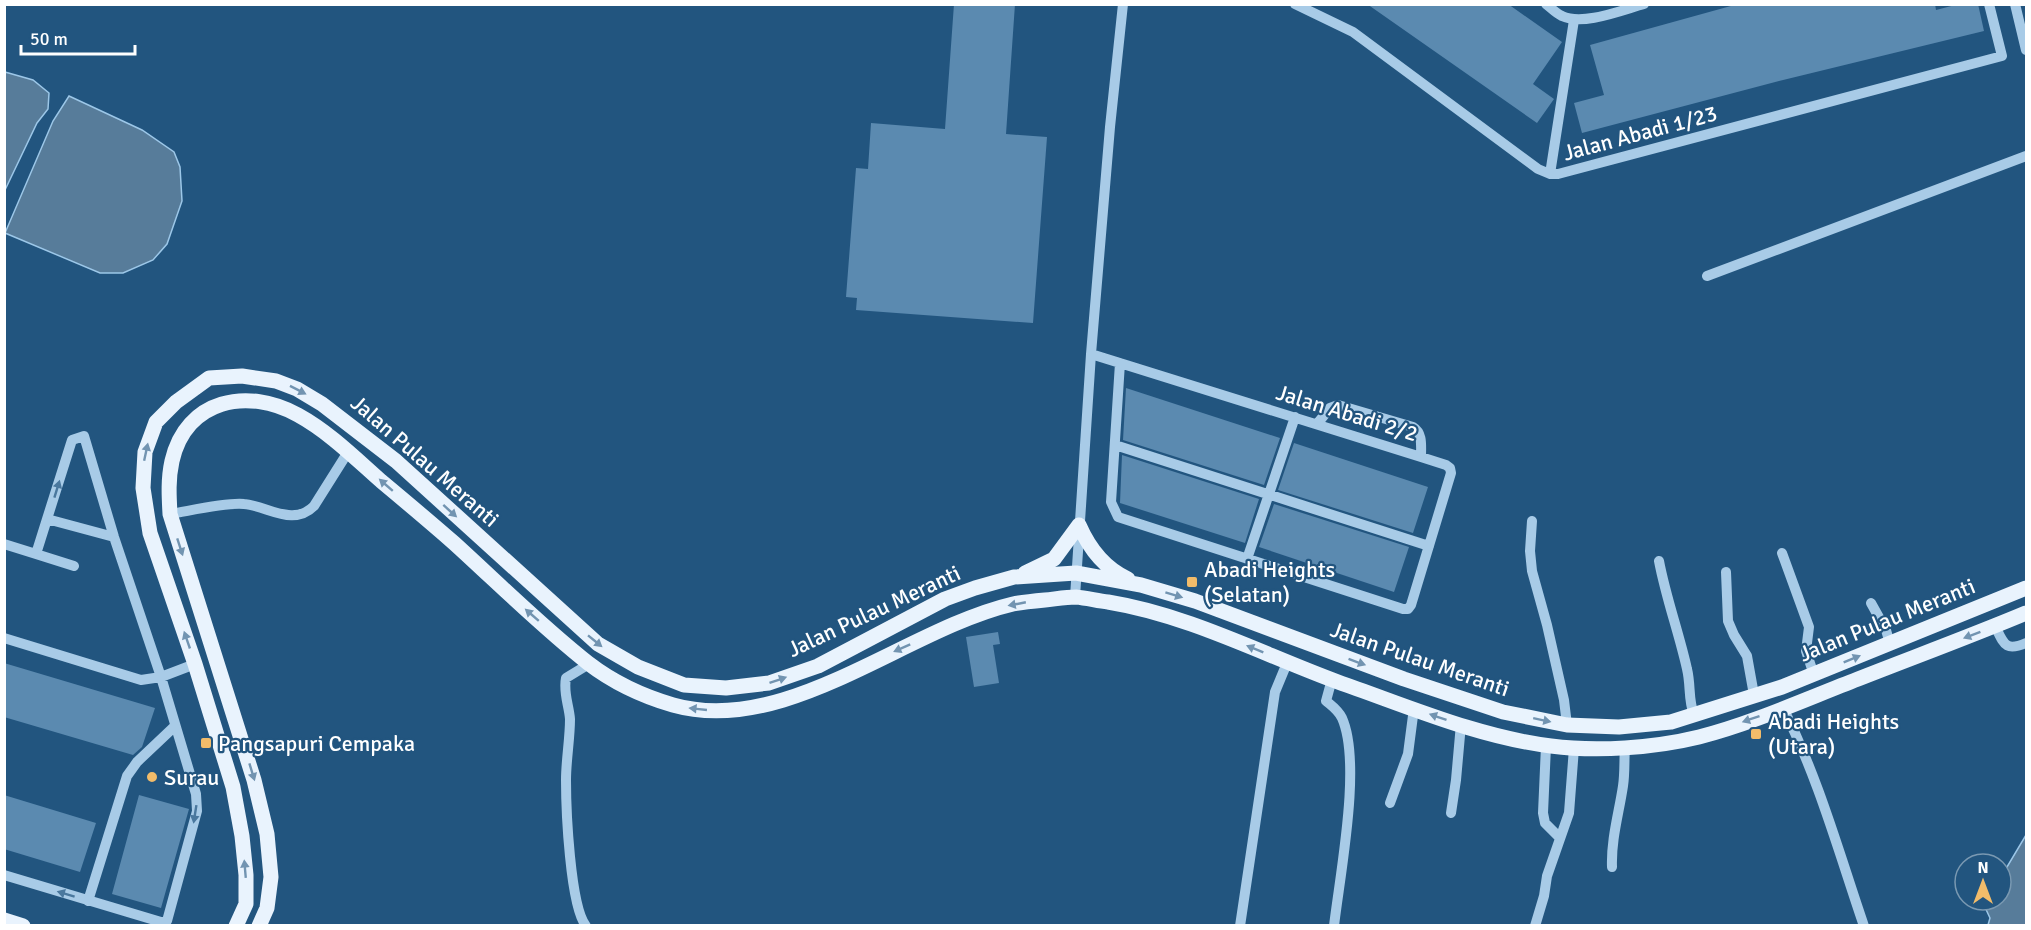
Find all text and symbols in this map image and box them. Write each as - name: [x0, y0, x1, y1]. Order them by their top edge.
- scale bar: [21, 18, 135, 56]
- text: 50 m: [30, 28, 68, 50]
- street label: Jalan Abadi 1/23: [1560, 99, 1720, 167]
- street label: Jalan Abadi 2/2: [1273, 379, 1421, 447]
- one-way arrow: [289, 386, 306, 395]
- street label: Jalan Pulau Meranti: [345, 389, 505, 533]
- one-way arrow: [142, 443, 152, 462]
- one-way arrow: [379, 479, 394, 492]
- one-way arrow: [53, 480, 62, 498]
- one-way arrow: [442, 504, 457, 517]
- one-way arrow: [176, 538, 185, 556]
- place label: Abadi Heights (Selatan): [1204, 556, 1335, 608]
- street label: Jalan Pulau Meranti: [783, 559, 965, 663]
- street label: Jalan Pulau Meranti: [1795, 572, 1979, 668]
- marker: Abadi Heights (Selatan): [1185, 575, 1199, 589]
- one-way arrow: [1165, 591, 1183, 600]
- one-way arrow: [1007, 600, 1026, 609]
- one-way arrow: [524, 608, 540, 621]
- street label: Jalan Pulau Meranti: [1327, 616, 1513, 702]
- one-way arrow: [1963, 630, 1981, 640]
- one-way arrow: [182, 631, 191, 649]
- one-way arrow: [587, 634, 602, 647]
- one-way arrow: [893, 644, 911, 654]
- one-way arrow: [1245, 644, 1263, 654]
- one-way arrow: [1843, 654, 1861, 663]
- one-way arrow: [1348, 658, 1366, 667]
- one-way arrow: [769, 674, 787, 684]
- one-way arrow: [689, 704, 708, 714]
- place label: Abadi Heights (Utara): [1768, 708, 1899, 760]
- one-way arrow: [1429, 711, 1447, 721]
- one-way arrow: [1742, 715, 1760, 725]
- one-way arrow: [1533, 716, 1552, 726]
- marker: Abadi Heights (Utara): [1749, 727, 1763, 741]
- place label: Pangsapuri Cempaka: [218, 730, 415, 757]
- marker: Pangsapuri Cempaka: [199, 736, 213, 750]
- one-way arrow: [248, 763, 257, 781]
- place label: Surau: [164, 764, 219, 791]
- marker: Surau: [145, 770, 159, 784]
- one-way arrow: [190, 805, 199, 824]
- north arrow: [1953, 852, 2013, 912]
- text: N: [1977, 858, 1989, 878]
- one-way arrow: [240, 860, 250, 879]
- one-way arrow: [57, 889, 75, 898]

